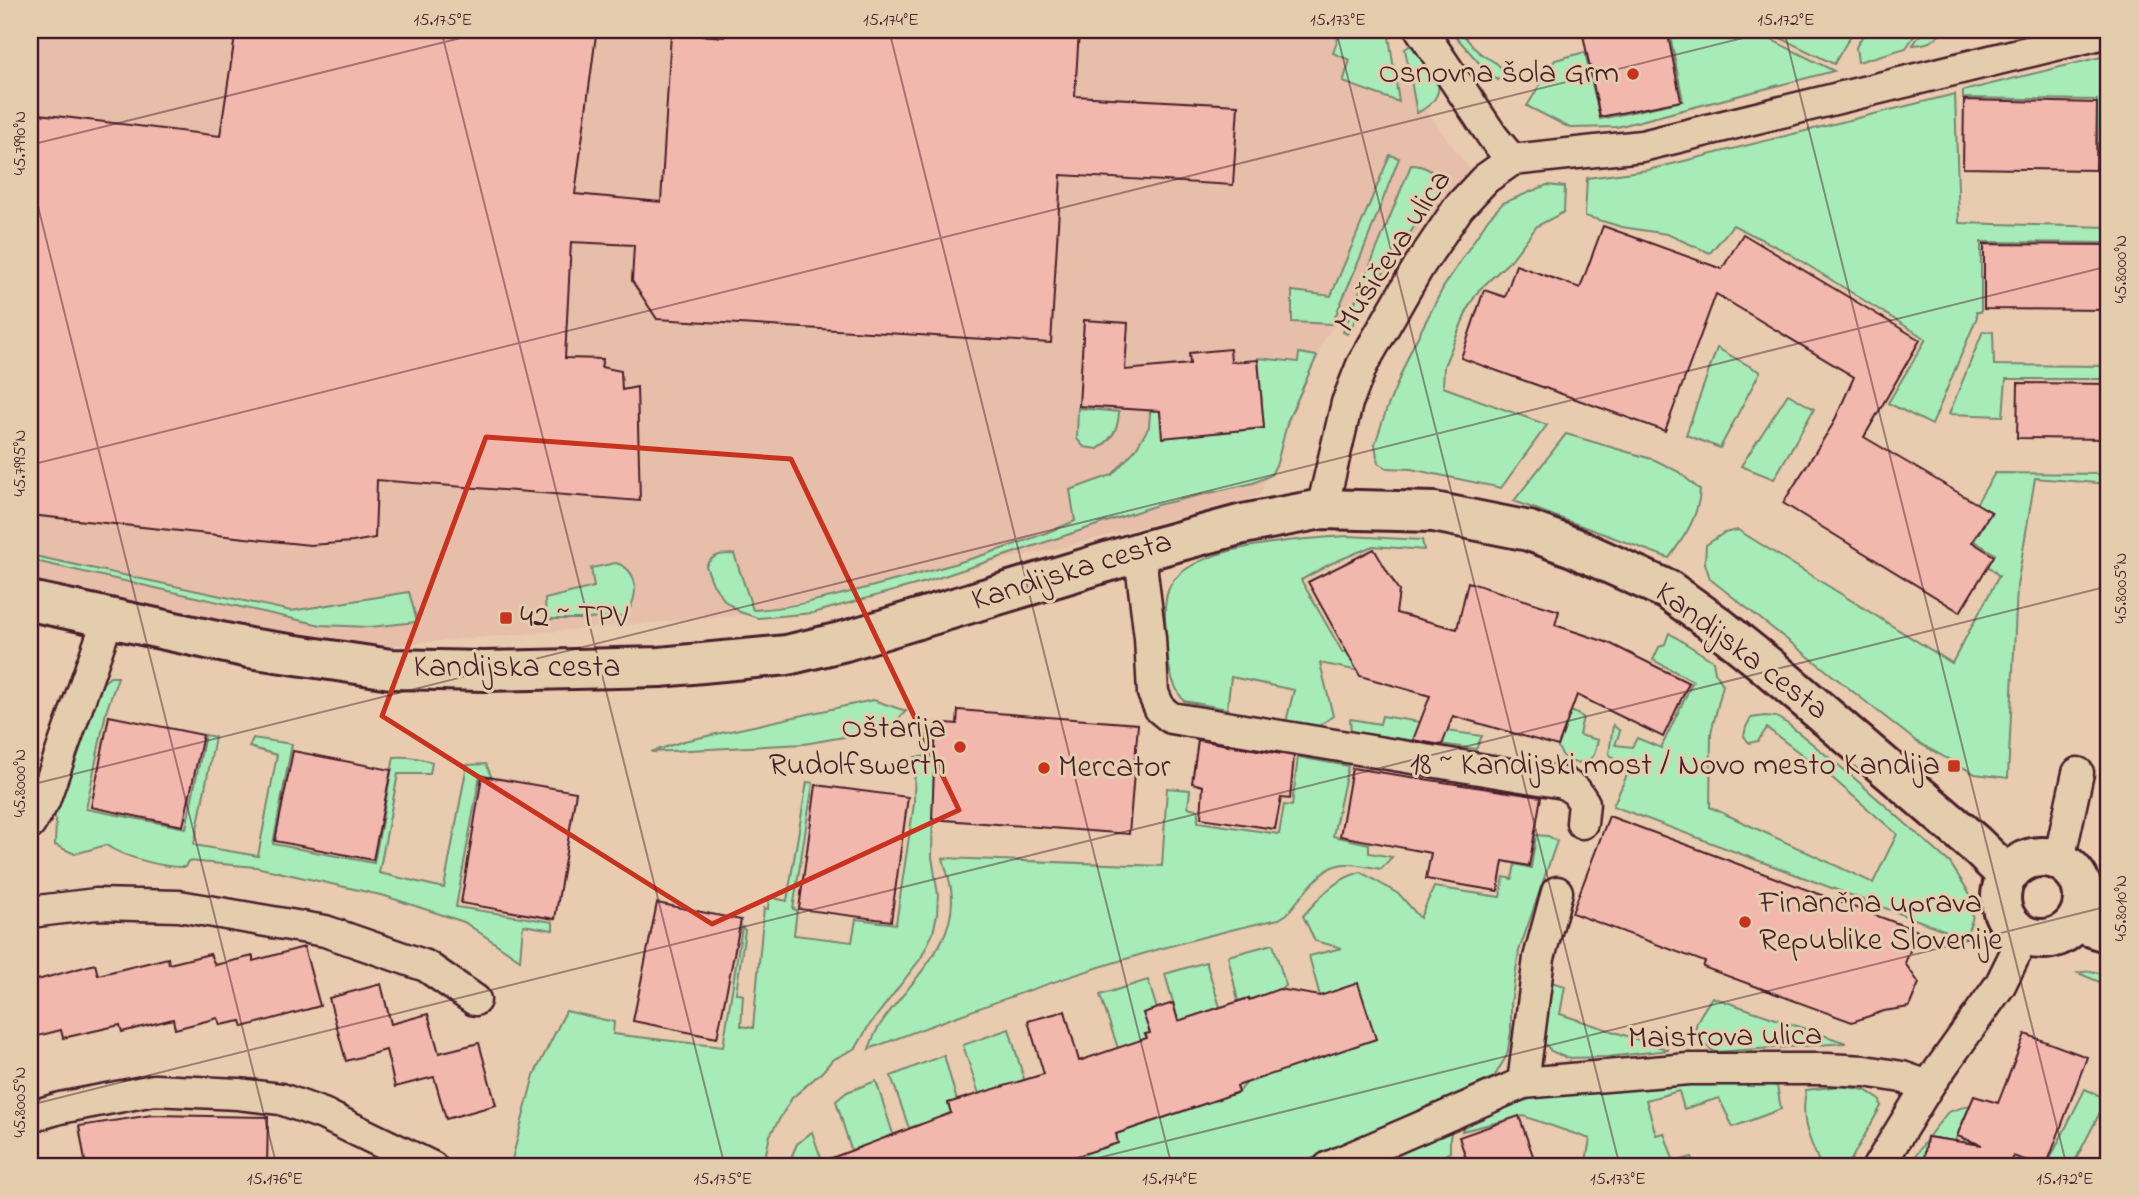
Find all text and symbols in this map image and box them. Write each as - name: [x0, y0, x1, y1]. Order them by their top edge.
- text: 15.175°E: [414, 8, 473, 34]
- text: 15.174°E: [863, 8, 919, 34]
- text: 15.173°E: [1310, 8, 1366, 34]
- text: 15.172°E: [1757, 8, 1815, 34]
- place label: Osnovna šola Grm: [1378, 51, 1619, 98]
- marker: Osnovna šola Grm: [1625, 66, 1641, 82]
- text: 45.7990°N: [8, 111, 34, 175]
- street label: Mušičeva ulica: [1323, 161, 1465, 343]
- text: 45.8000°N: [2109, 235, 2135, 303]
- text: 45.7995°N: [8, 430, 34, 496]
- street label: Kandijska cesta: [966, 519, 1178, 625]
- text: 45.8005°N: [2109, 553, 2135, 623]
- street label: Kandijska cesta: [1644, 571, 1838, 733]
- place label: 42 ~ TPV: [520, 595, 629, 642]
- marker: 42 ~ TPV: [498, 610, 514, 626]
- street label: Kandijska cesta: [413, 645, 621, 692]
- place label: Oštarija Rudolfswerth: [769, 706, 946, 790]
- marker: Oštarija Rudolfswerth: [952, 739, 968, 755]
- place label: 18 ~ Kandijski most / Novo mesto Kandija: [1410, 743, 1940, 790]
- place label: Mercator: [1058, 745, 1171, 792]
- text: 45.8000°N: [8, 749, 34, 817]
- marker: 18 ~ Kandijski most / Novo mesto Kandija: [1946, 758, 1962, 774]
- marker: Mercator: [1036, 760, 1052, 776]
- text: 45.8010°N: [2109, 875, 2135, 941]
- place label: Finančna uprava Republike Slovenije: [1758, 881, 2003, 965]
- marker: Finančna uprava Republike Slovenije: [1737, 914, 1753, 930]
- street label: Maistrova ulica: [1627, 1013, 1823, 1063]
- text: 45.8005°N: [8, 1067, 34, 1137]
- text: 15.176°E: [247, 1167, 303, 1193]
- text: 15.175°E: [694, 1167, 753, 1193]
- text: 15.174°E: [1142, 1167, 1198, 1193]
- text: 15.173°E: [1590, 1167, 1646, 1193]
- text: 15.172°E: [2036, 1167, 2094, 1193]

